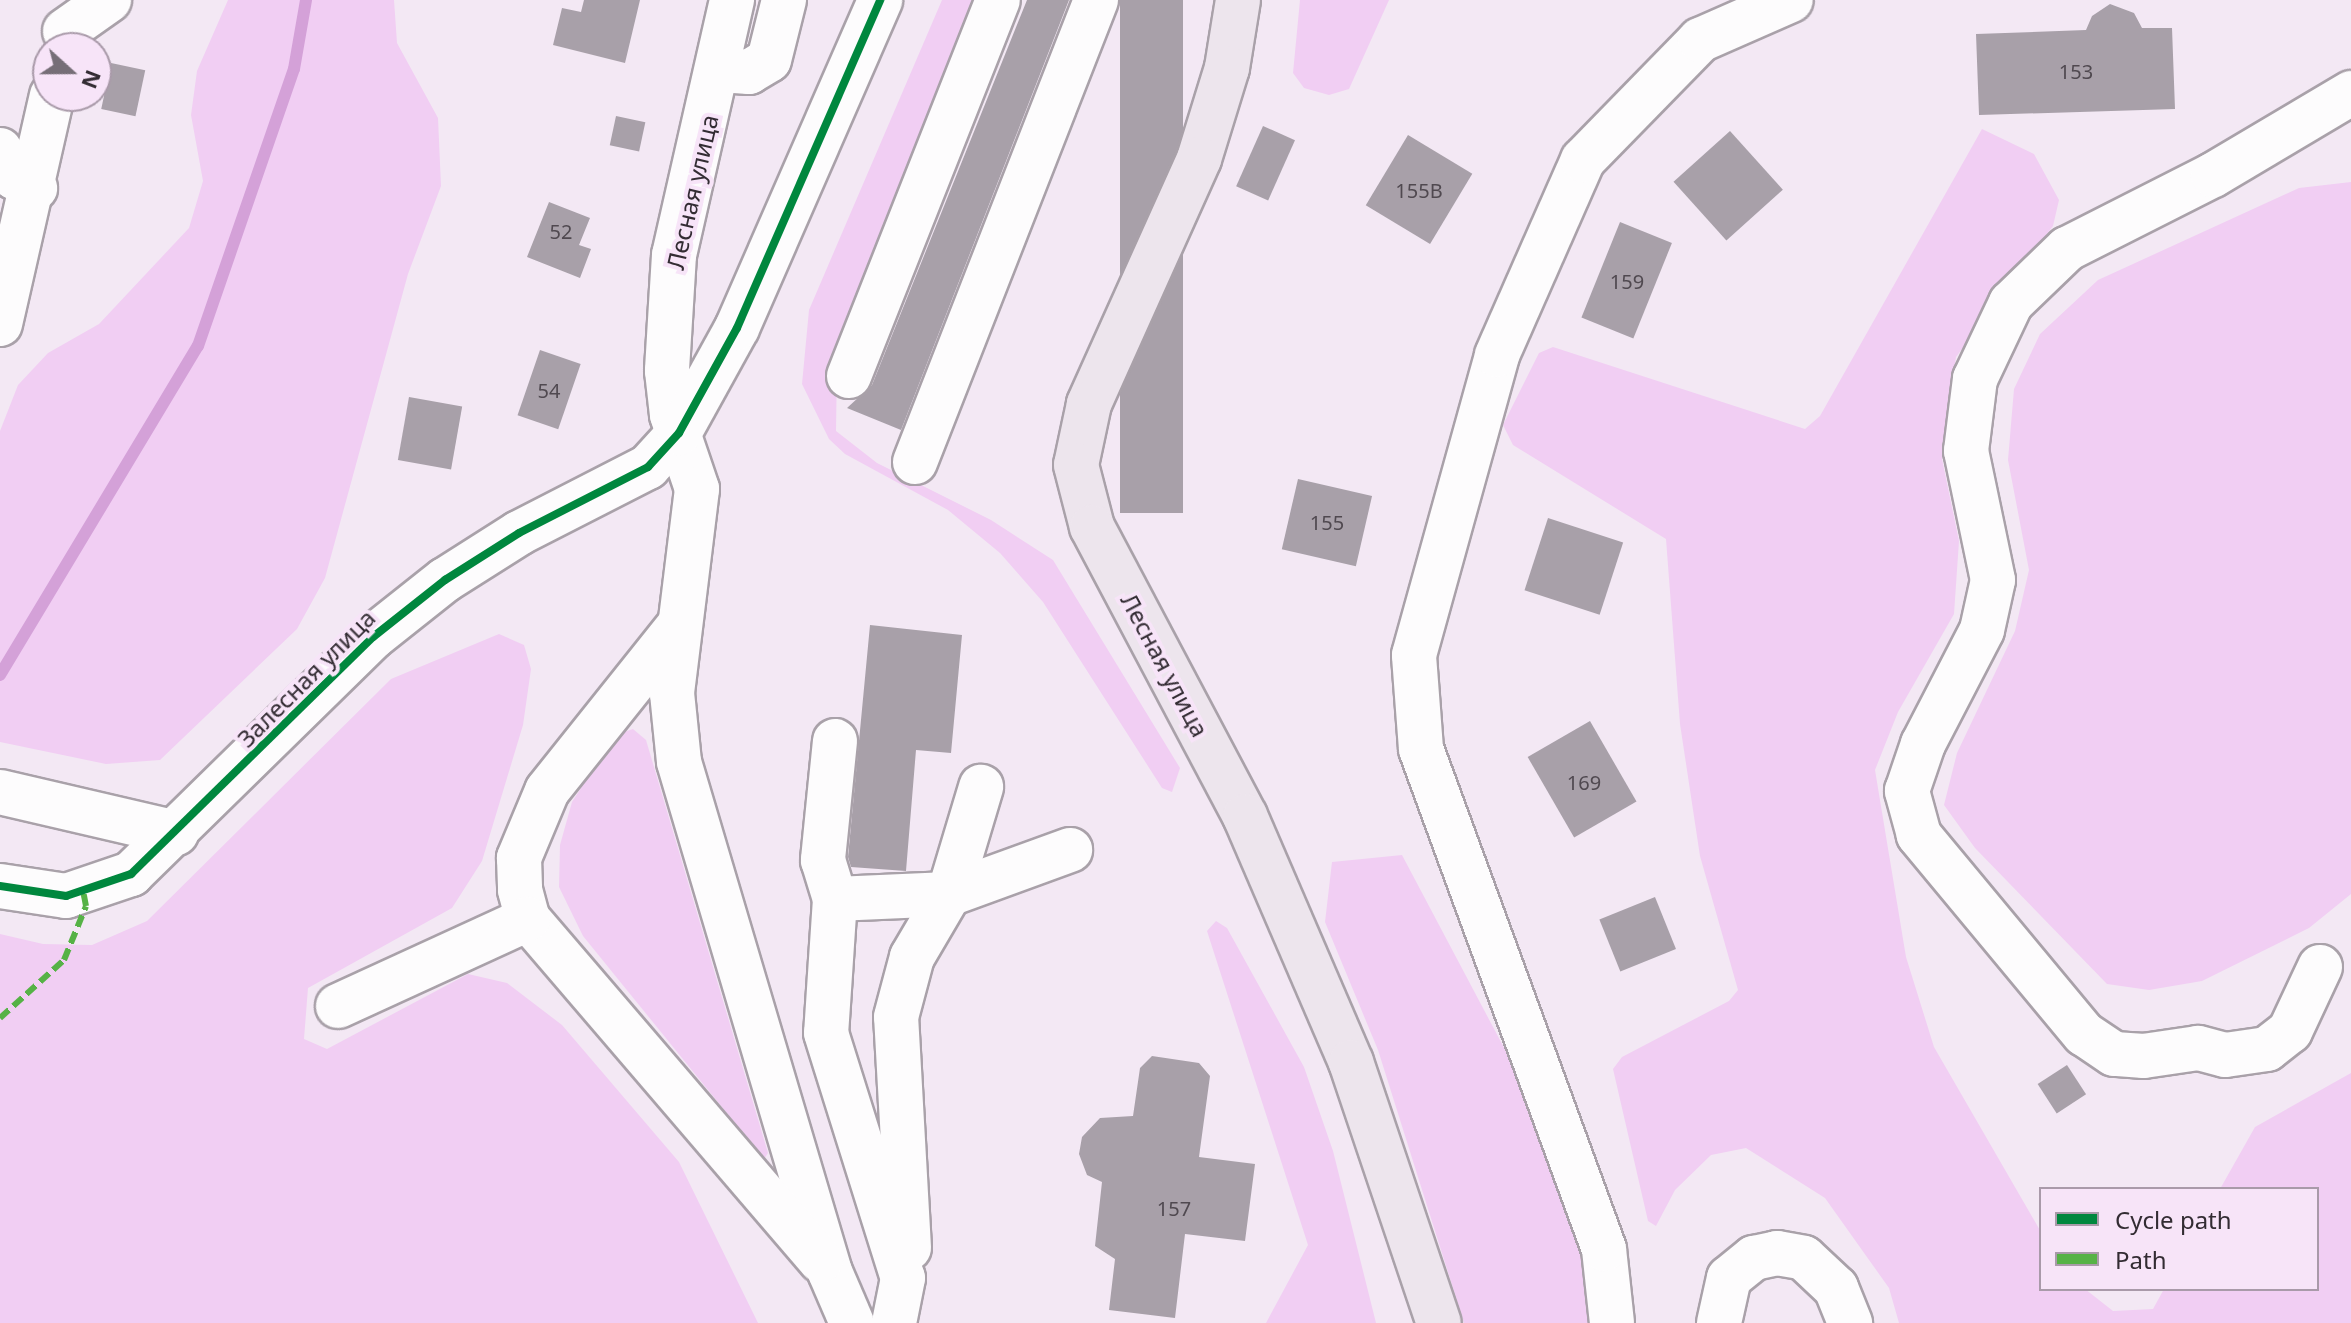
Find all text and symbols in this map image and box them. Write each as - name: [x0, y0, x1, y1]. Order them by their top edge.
- north arrow: [32, 32, 112, 112]
- house number: 153: [2059, 59, 2093, 83]
- text: N: [75, 66, 110, 94]
- street label: Лесная улица: [660, 112, 724, 272]
- house number: 155В: [1395, 178, 1443, 202]
- house number: 52: [550, 219, 572, 243]
- house number: 159: [1610, 269, 1644, 293]
- house number: 54: [538, 378, 560, 402]
- house number: 155: [1310, 510, 1344, 534]
- street label: Лесная улица: [1115, 588, 1215, 742]
- street label: Залесная улица: [231, 603, 381, 753]
- house number: 169: [1567, 770, 1601, 794]
- legend: [2039, 1187, 2319, 1291]
- house number: 157: [1157, 1196, 1191, 1220]
- text: Cycle path: [2115, 1203, 2232, 1236]
- text: Path: [2115, 1243, 2166, 1276]

